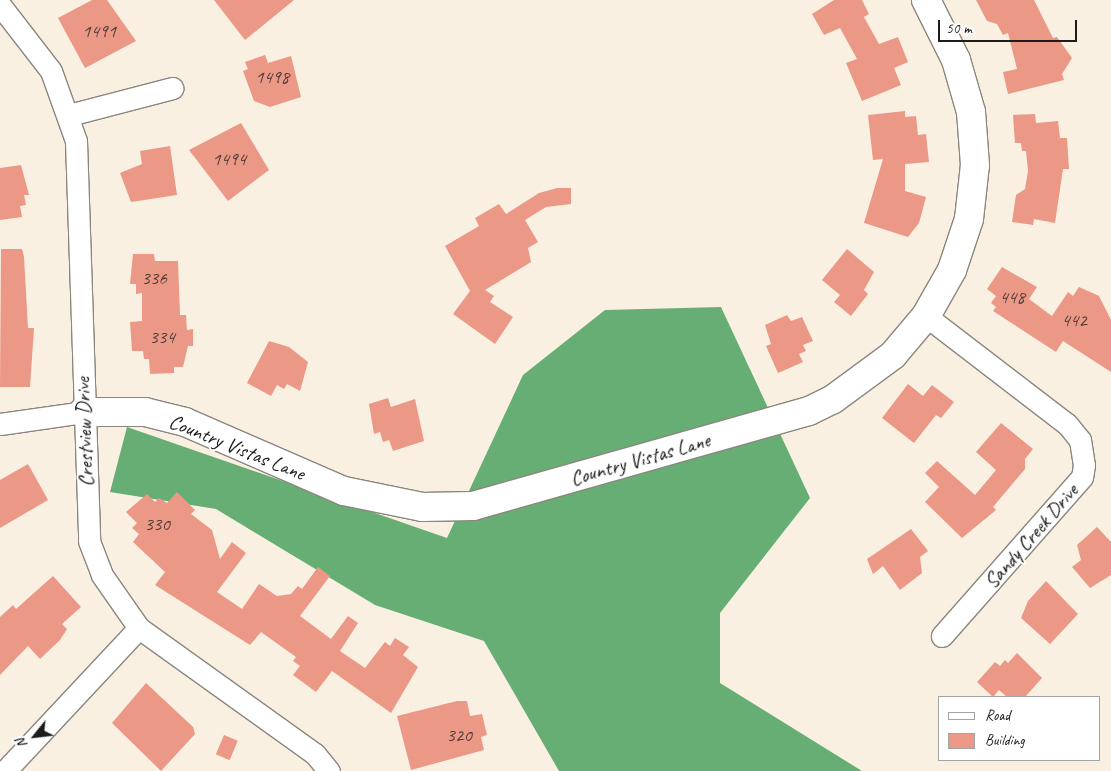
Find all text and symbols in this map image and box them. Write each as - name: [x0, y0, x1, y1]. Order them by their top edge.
- scale bar: [941, 10, 1080, 42]
- text: 50 m: [946, 19, 972, 38]
- house number: 1491: [82, 21, 116, 43]
- house number: 1498: [255, 67, 289, 89]
- house number: 1494: [212, 149, 246, 171]
- house number: 336: [141, 268, 167, 290]
- house number: 448: [999, 287, 1025, 309]
- house number: 442: [1061, 310, 1087, 332]
- house number: 334: [149, 327, 175, 349]
- street label: Crestview Drive: [69, 377, 99, 487]
- street label: Country Vistas Lane: [165, 408, 309, 486]
- street label: Country Vistas Lane: [567, 427, 713, 491]
- street label: Sandy Creek Drive: [979, 478, 1083, 594]
- house number: 330: [144, 514, 170, 536]
- legend: [938, 696, 1101, 761]
- text: Road: [985, 706, 1010, 725]
- north arrow: [10, 711, 60, 761]
- house number: 320: [446, 725, 472, 747]
- text: Building: [985, 731, 1024, 750]
- text: N: [12, 736, 31, 751]

